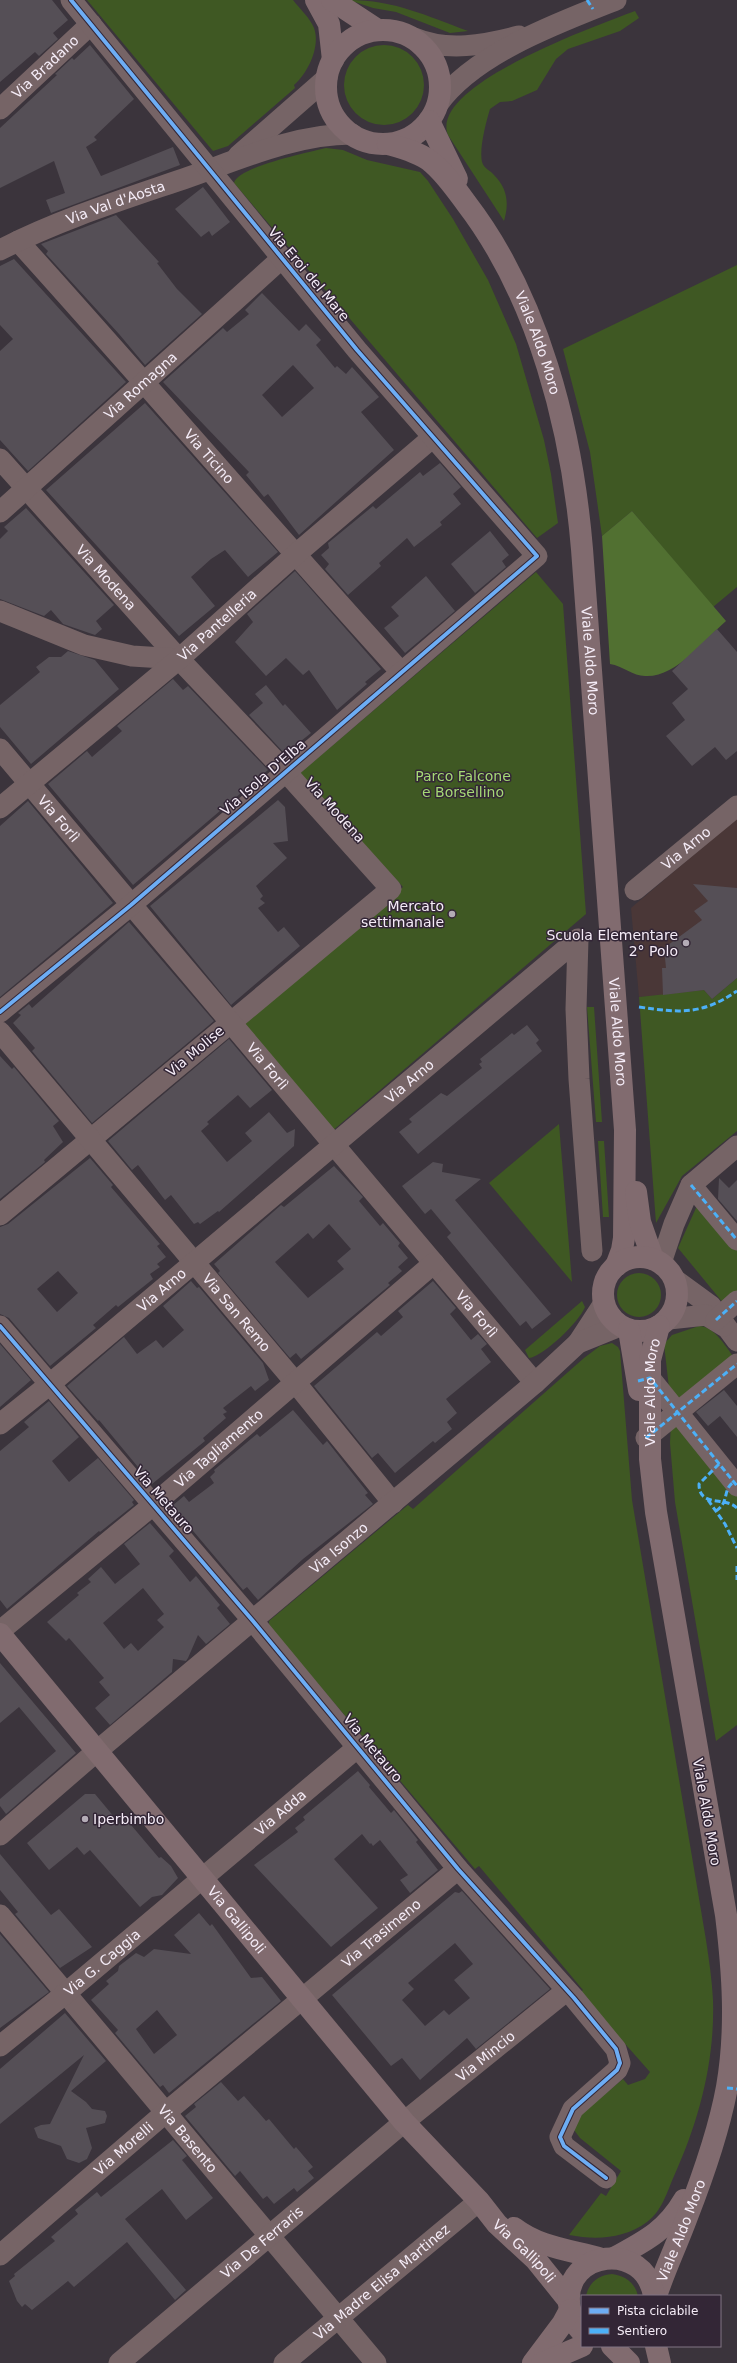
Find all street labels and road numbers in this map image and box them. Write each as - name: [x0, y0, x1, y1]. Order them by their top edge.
- street label: Via Bradano: [9, 32, 82, 102]
- street label: Via Val d'Aosta: [64, 178, 167, 228]
- street label: Via Eroi del Mare: [265, 224, 353, 324]
- street label: Viale Aldo Moro: [512, 288, 563, 396]
- street label: Via Romagna: [101, 349, 180, 422]
- street label: Via Ticino: [181, 426, 237, 487]
- street label: Via Modena: [73, 542, 139, 613]
- street label: Via Pantelleria: [174, 585, 260, 664]
- street label: Viale Aldo Moro: [578, 606, 602, 716]
- street label: Via Isola D'Elba: [217, 736, 309, 818]
- street label: Via Modena: [302, 774, 368, 846]
- street label: Via Forlì: [35, 792, 83, 845]
- street label: Via Arno: [658, 823, 714, 873]
- street label: Viale Aldo Moro: [606, 977, 630, 1087]
- street label: Via Molise: [163, 1022, 227, 1080]
- street label: Via Forlì: [243, 1040, 292, 1093]
- street label: Via Arno: [382, 1056, 437, 1106]
- street label: Via Arno: [134, 1265, 189, 1315]
- street label: Via San Remo: [199, 1270, 274, 1355]
- street label: Via Forlì: [452, 1287, 501, 1340]
- street label: Viale Aldo Moro: [642, 1336, 663, 1446]
- street label: Via Tagliamento: [171, 1406, 266, 1491]
- street label: Via Metauro: [130, 1463, 198, 1537]
- street label: Via Isonzo: [306, 1519, 371, 1577]
- street label: Via Metauro: [340, 1711, 406, 1785]
- street label: Viale Aldo Moro: [690, 1757, 724, 1867]
- street label: Via Adda: [252, 1786, 309, 1838]
- street label: Via Gallipoli: [204, 1883, 269, 1957]
- street label: Via Trasimeno: [338, 1895, 424, 1970]
- street label: Via G. Caggia: [61, 1926, 144, 1999]
- street label: Via Mincio: [453, 2028, 518, 2085]
- street label: Via Basento: [155, 2102, 221, 2176]
- street label: Via Morelli: [91, 2119, 156, 2178]
- street label: Viale Aldo Moro: [654, 2177, 708, 2284]
- street label: Via De Ferraris: [217, 2203, 306, 2282]
- street label: Via Gallipoli: [489, 2216, 559, 2286]
- street label: Via Madre Elisa Martinez: [310, 2221, 453, 2343]

